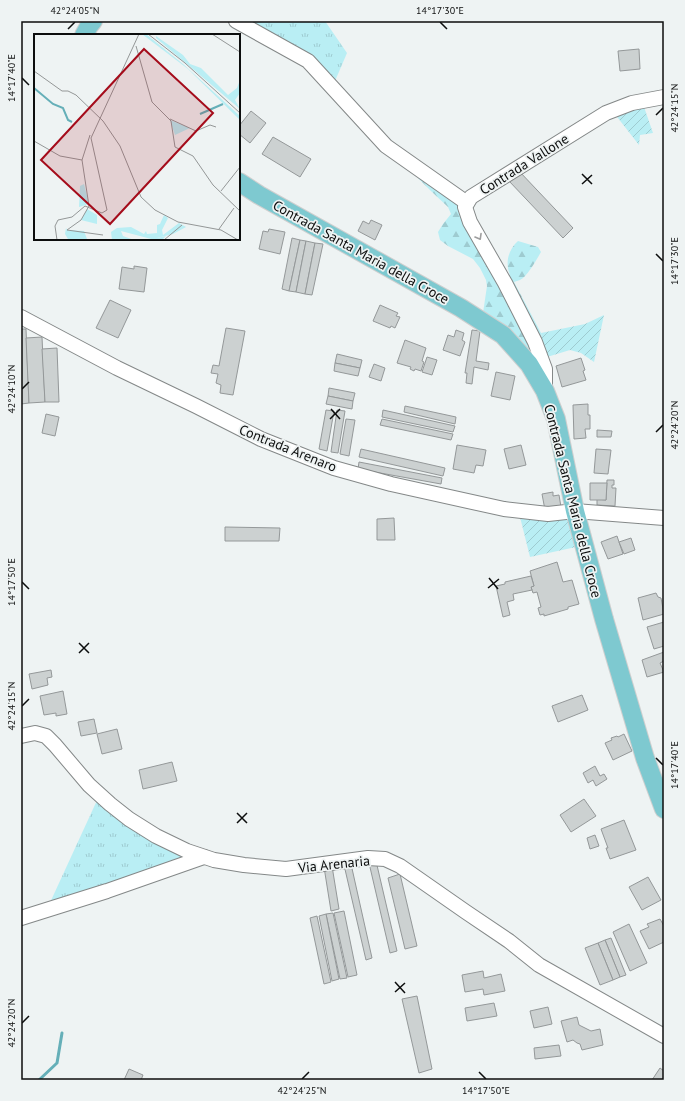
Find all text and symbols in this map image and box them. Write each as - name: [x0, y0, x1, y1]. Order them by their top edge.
- text: 42°24'05"N: [50, 4, 100, 17]
- text: 14°17'30"E: [416, 4, 464, 17]
- inset map: [34, 34, 240, 240]
- text: 14°17'40"E: [5, 54, 18, 102]
- text: 42°24'15"N: [668, 83, 681, 133]
- street label: Contrada Vallone: [476, 129, 572, 199]
- street label: Contrada Santa Maria della Croce: [270, 196, 452, 308]
- one-way arrow: [475, 233, 482, 241]
- text: 14°17'30"E: [668, 237, 681, 285]
- text: 42°24'10"N: [5, 364, 18, 414]
- text: 42°24'20"N: [668, 400, 681, 450]
- street label: Contrada Santa Maria della Croce: [540, 402, 606, 600]
- street label: Contrada Arenaro: [237, 420, 339, 476]
- text: 14°17'50"E: [5, 558, 18, 606]
- text: 42°24'15"N: [5, 681, 18, 731]
- text: 14°17'40"E: [668, 741, 681, 789]
- street label: Via Arenaria: [296, 851, 371, 877]
- text: 42°24'20"N: [5, 998, 18, 1048]
- text: 42°24'25"N: [277, 1084, 327, 1097]
- text: 14°17'50"E: [462, 1084, 510, 1097]

